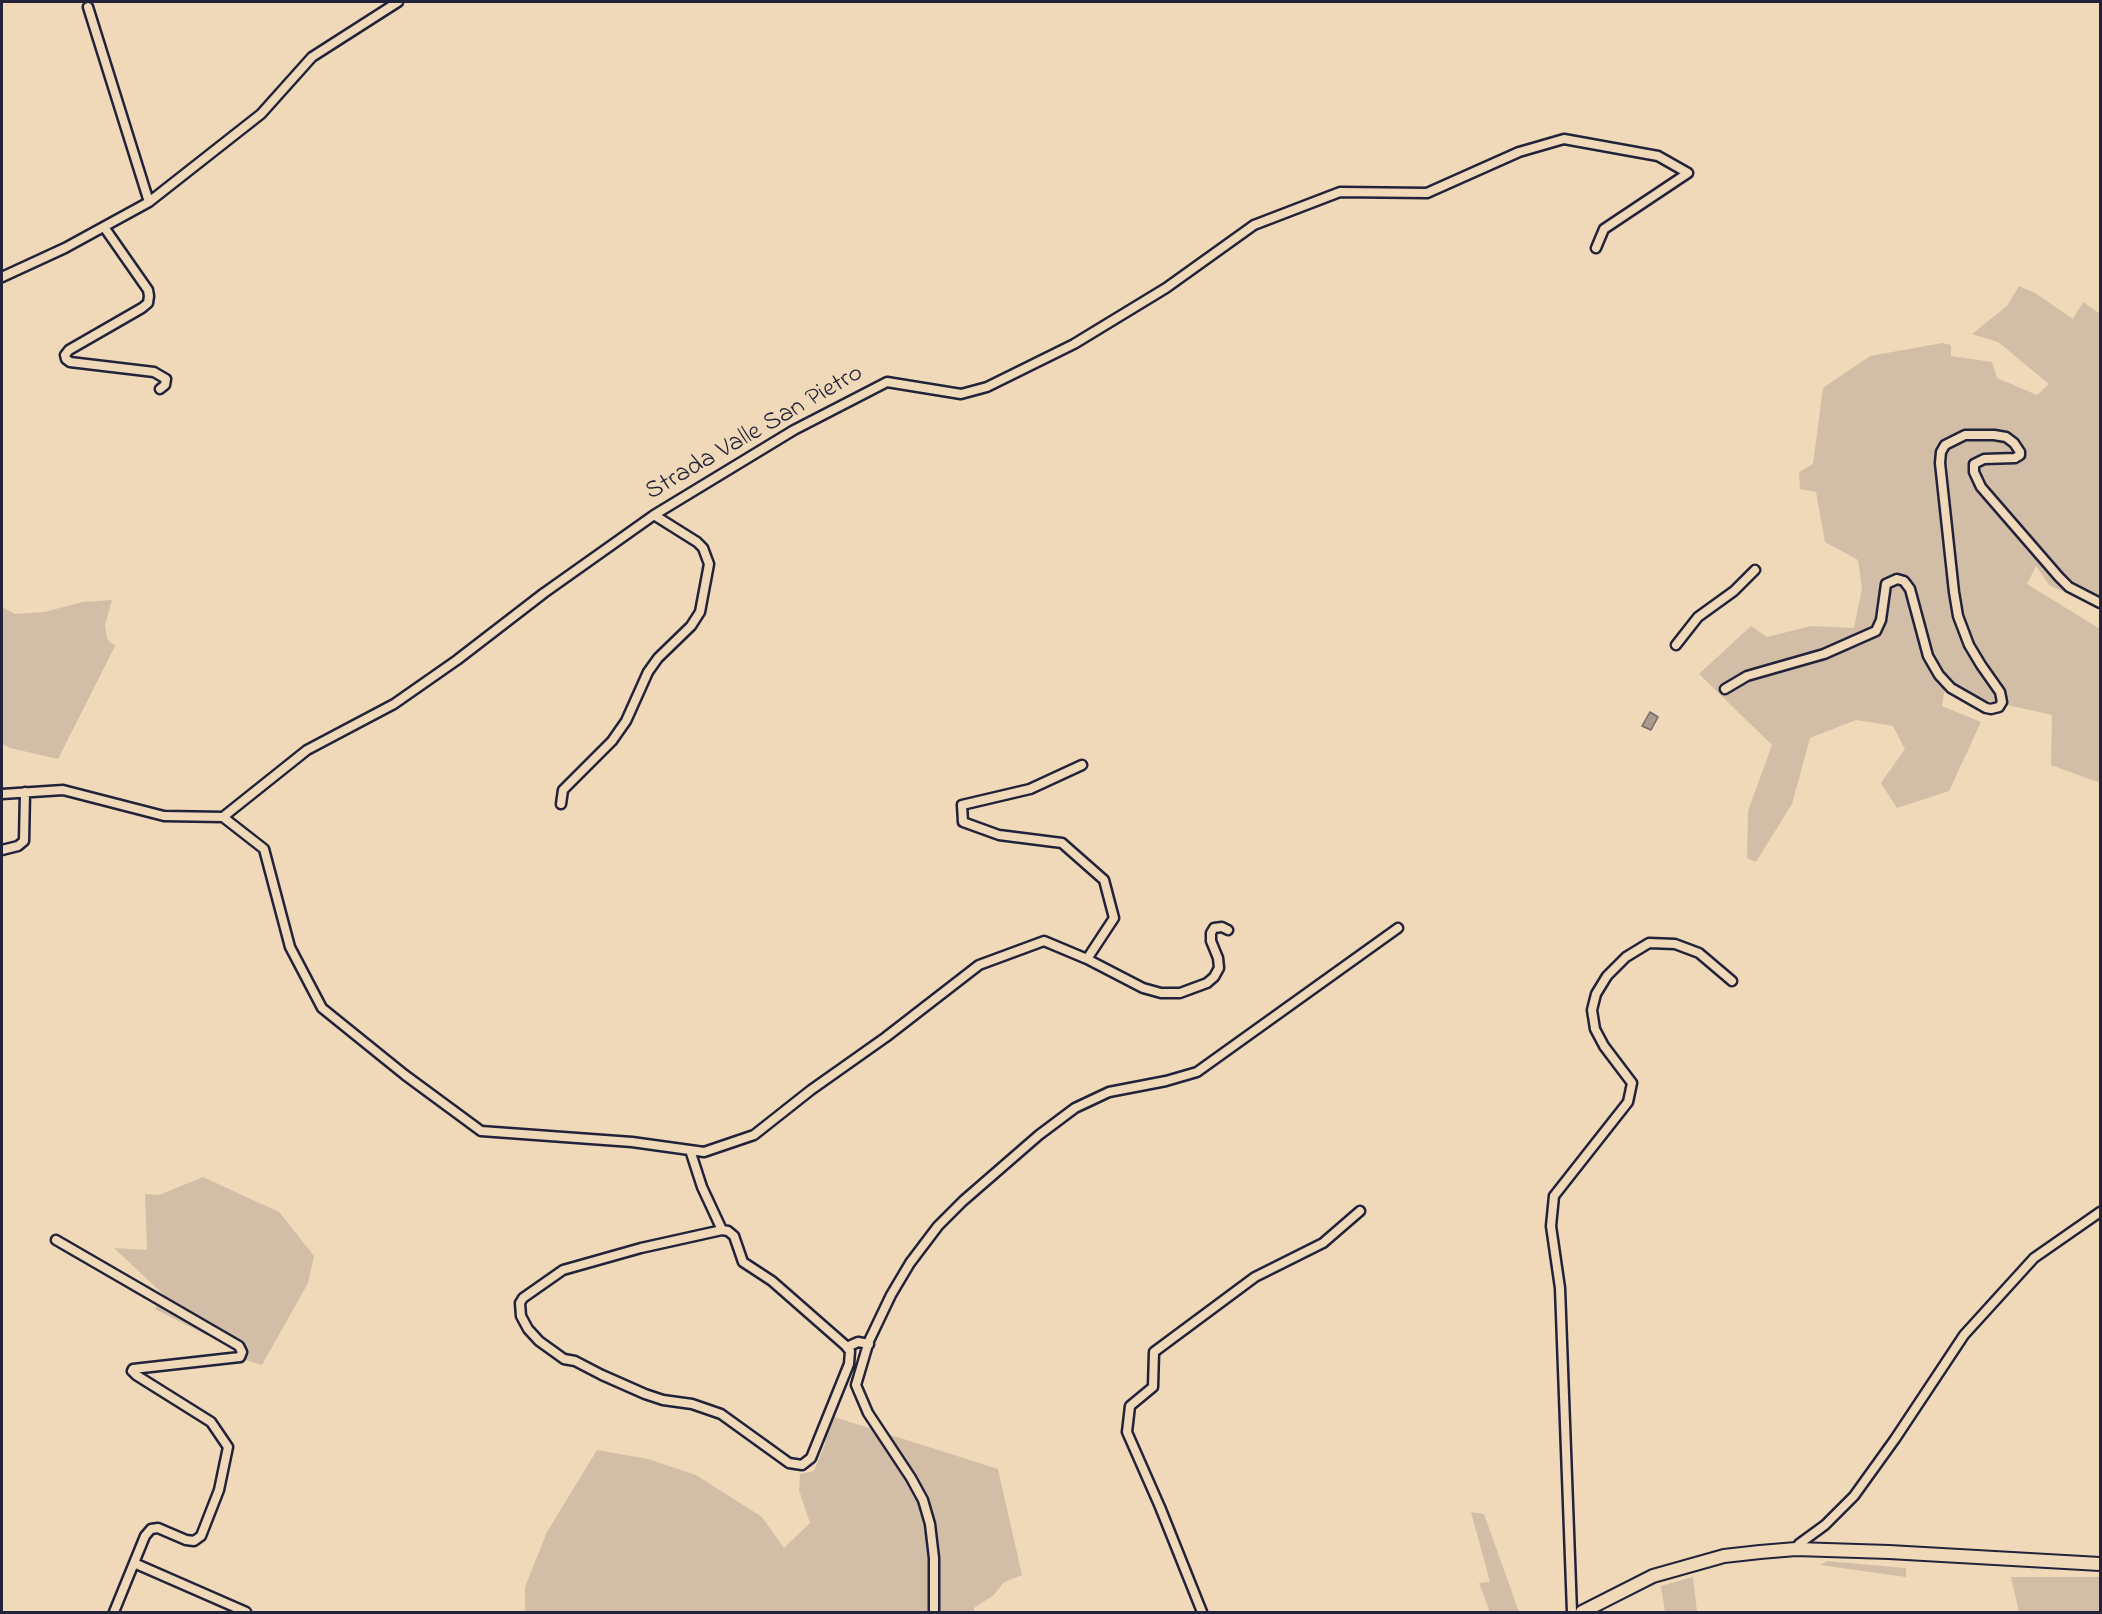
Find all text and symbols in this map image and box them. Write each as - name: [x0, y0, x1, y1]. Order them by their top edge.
- street label: Strada Valle San Pietro: [641, 359, 869, 509]

